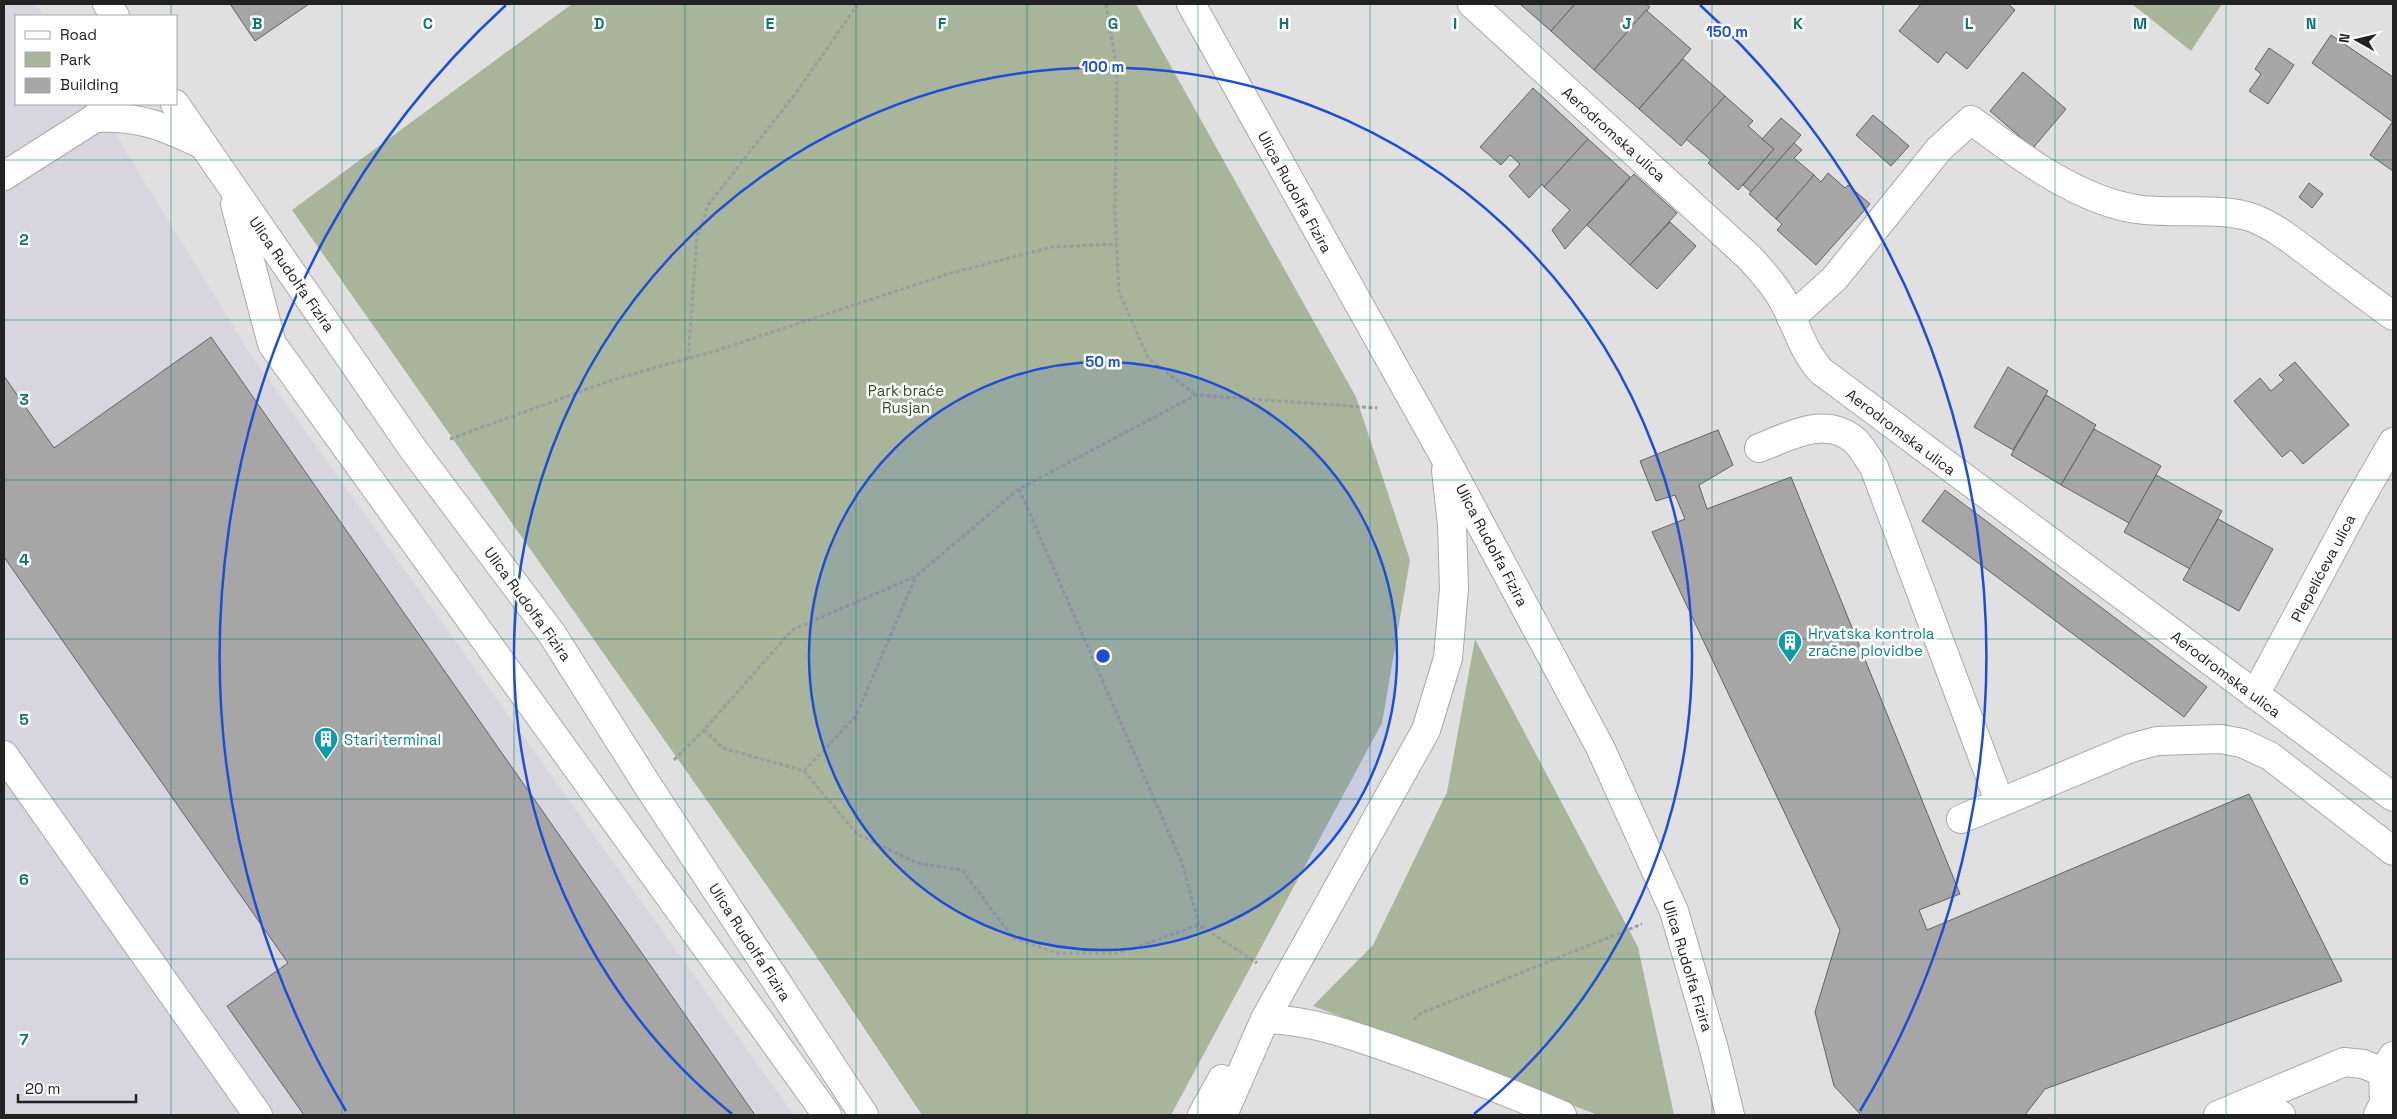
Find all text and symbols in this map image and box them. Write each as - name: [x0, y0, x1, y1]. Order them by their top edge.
- text: B: [252, 13, 262, 34]
- text: C: [423, 13, 433, 34]
- text: D: [594, 13, 604, 34]
- text: E: [766, 13, 775, 34]
- text: F: [938, 13, 947, 34]
- text: G: [1108, 13, 1118, 34]
- text: H: [1279, 13, 1289, 34]
- text: I: [1453, 13, 1457, 34]
- text: J: [1622, 13, 1632, 34]
- text: K: [1793, 13, 1803, 34]
- text: L: [1965, 13, 1974, 34]
- text: M: [2133, 13, 2147, 34]
- text: N: [2306, 13, 2316, 34]
- legend: [15, 15, 178, 105]
- north arrow: [2332, 15, 2382, 65]
- text: 150 m: [1706, 22, 1748, 41]
- text: Road: [60, 25, 97, 44]
- text: N: [2335, 32, 2354, 44]
- text: Park: [60, 50, 91, 69]
- text: 100 m: [1082, 57, 1124, 76]
- text: Building: [60, 75, 119, 94]
- street label: Aerodromska ulica: [1558, 83, 1670, 186]
- street label: Ulica Rudolfa Fizira: [1254, 128, 1337, 257]
- street label: Ulica Rudolfa Fizira: [245, 213, 339, 336]
- text: 2: [19, 229, 29, 250]
- text: 50 m: [1085, 352, 1121, 371]
- park label: Park braće Rusjan: [868, 381, 944, 417]
- street label: Aerodromska ulica: [1842, 385, 1960, 480]
- text: 3: [19, 389, 29, 410]
- street label: Ulica Rudolfa Fizira: [1452, 480, 1533, 610]
- street label: Plepelićeva ulica: [2287, 510, 2360, 625]
- street label: Ulica Rudolfa Fizira: [480, 543, 576, 665]
- text: 4: [19, 549, 29, 570]
- place label: Hrvatska kontrola zračne plovidbe: [1808, 624, 1935, 660]
- street label: Aerodromska ulica: [2167, 627, 2285, 722]
- building icon: Hrvatska kontrola zračne plovidbe: [1777, 629, 1803, 663]
- centre of rings: [1094, 647, 1112, 665]
- text: 5: [19, 709, 29, 730]
- building icon: Stari terminal: [313, 726, 339, 760]
- place label: Stari terminal: [344, 730, 441, 749]
- text: 6: [19, 869, 29, 890]
- street label: Ulica Rudolfa Fizira: [705, 880, 795, 1005]
- street label: Ulica Rudolfa Fizira: [1659, 898, 1717, 1034]
- text: 7: [20, 1029, 29, 1050]
- scale bar: [18, 1072, 135, 1104]
- text: 20 m: [25, 1079, 60, 1098]

